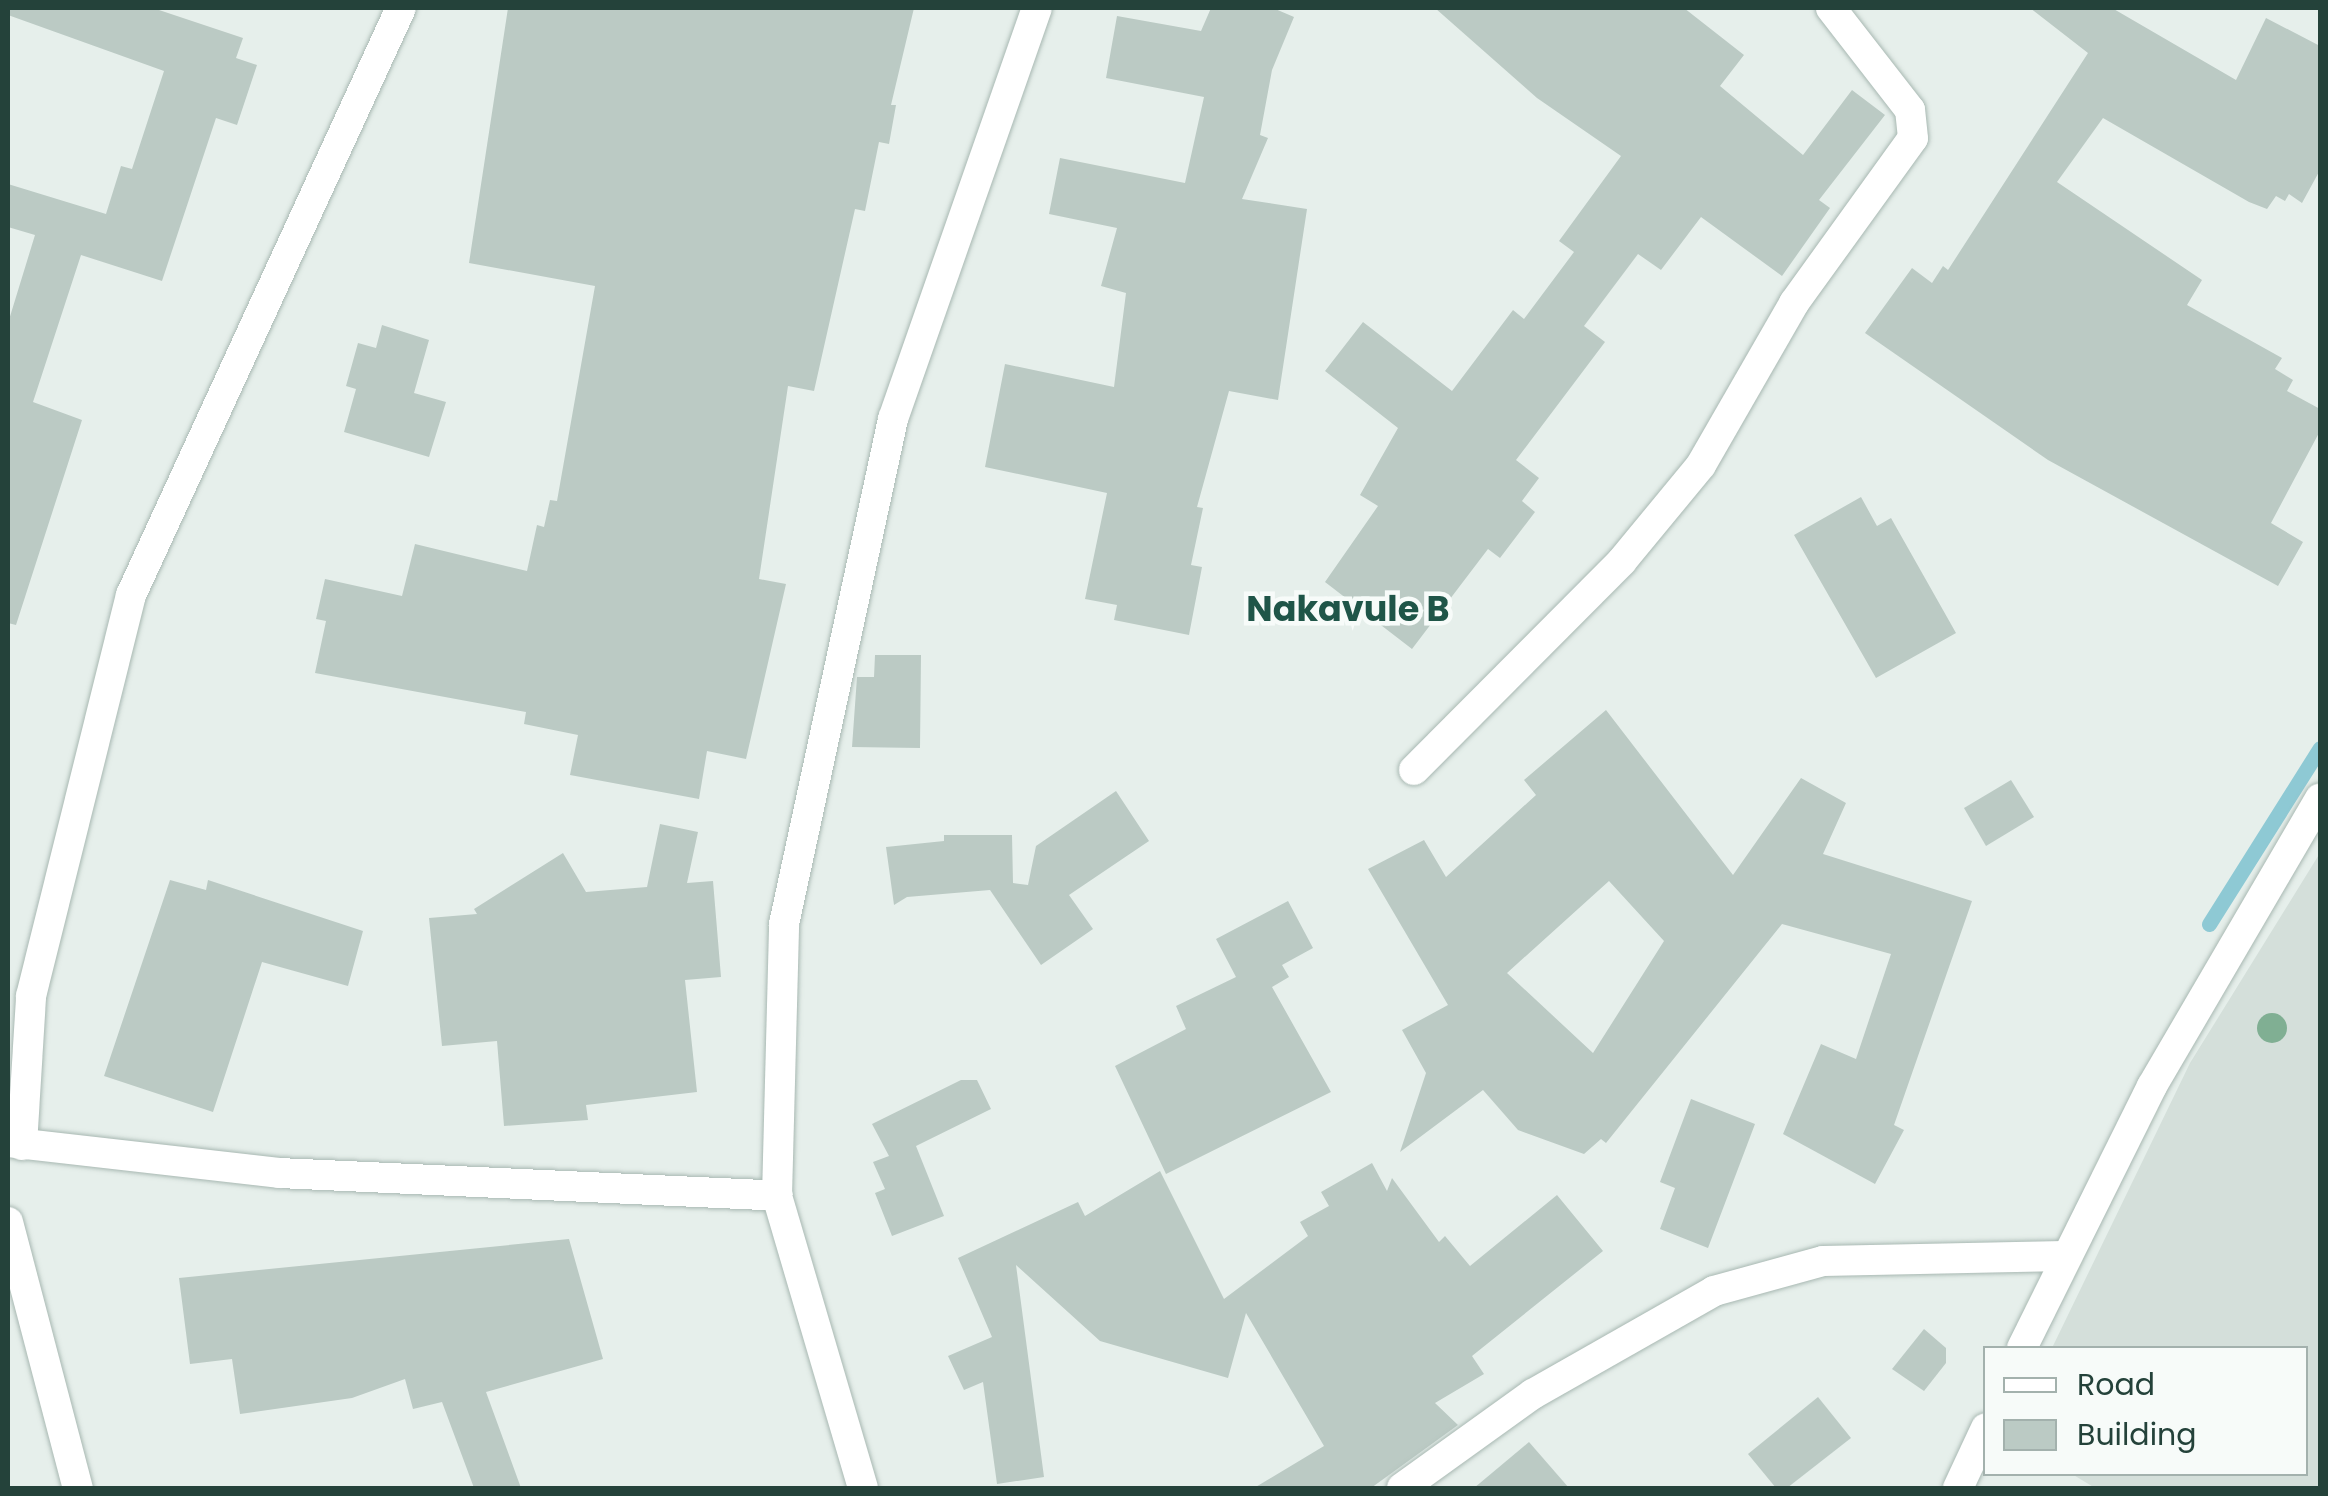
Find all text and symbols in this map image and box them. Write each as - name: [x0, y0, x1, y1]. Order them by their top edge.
- district label: Nakavule B: [1246, 588, 1450, 630]
- legend: [1983, 1346, 2308, 1476]
- text: Road: [2077, 1363, 2155, 1406]
- text: Building: [2077, 1413, 2197, 1456]

